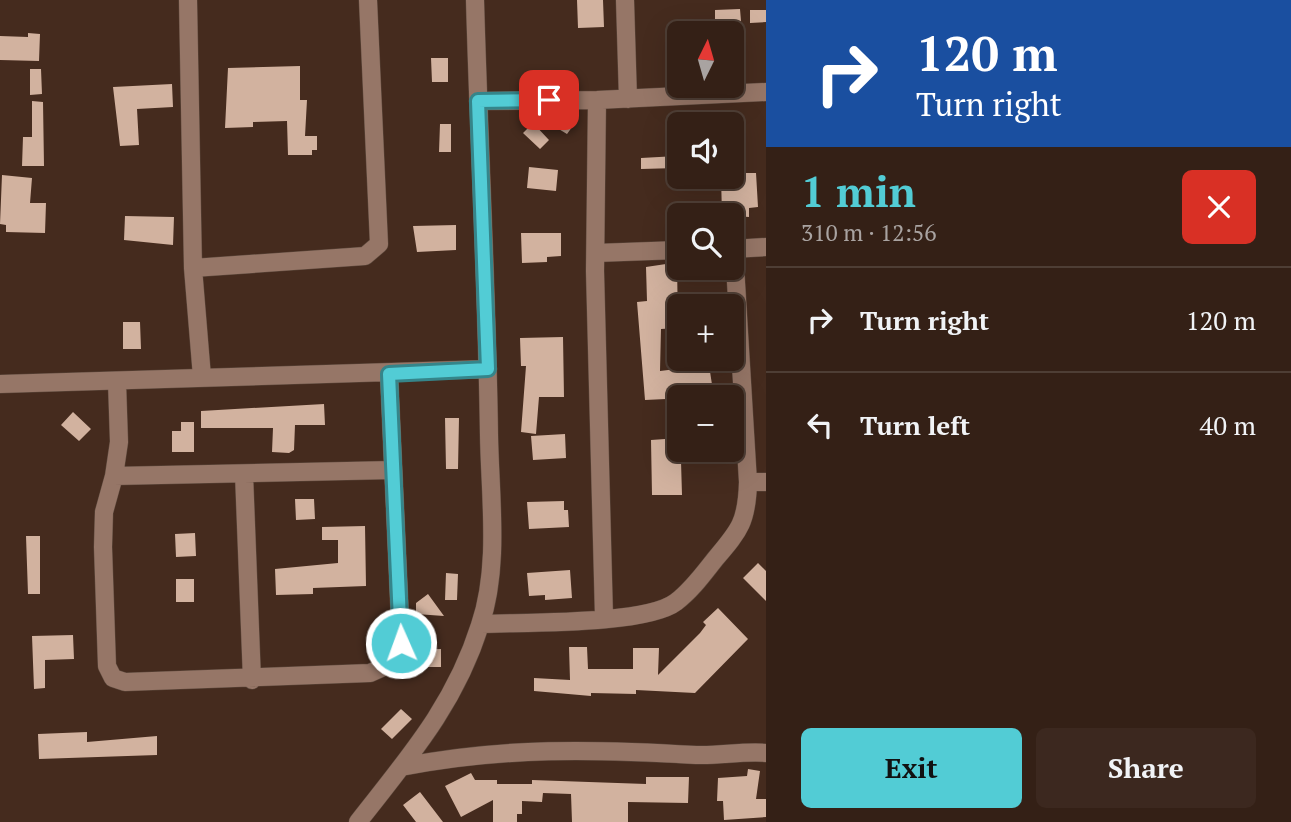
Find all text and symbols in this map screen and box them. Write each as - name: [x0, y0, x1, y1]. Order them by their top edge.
- text: 120 m: [916, 20, 1058, 85]
- north arrow: [667, 21, 744, 98]
- map controls: [667, 21, 744, 462]
- icon: right: [801, 28, 892, 119]
- pin: [519, 70, 579, 130]
- icon: arrive: [530, 81, 568, 119]
- text: Turn right: [916, 83, 1062, 125]
- button: sound: [667, 112, 744, 189]
- text: 1 min: [801, 163, 916, 219]
- button: close: [1182, 170, 1256, 244]
- button: search: [667, 203, 744, 280]
- text: 310 m · 12:56: [801, 217, 936, 248]
- button: +: [667, 294, 744, 371]
- icon: right: [801, 301, 839, 339]
- text: Turn right: [860, 303, 989, 337]
- text: 120 m: [1186, 303, 1256, 337]
- button: −: [667, 385, 744, 462]
- icon: left: [801, 406, 839, 444]
- text: Turn left: [860, 408, 970, 442]
- text: 40 m: [1200, 408, 1256, 442]
- position arrow: [364, 606, 438, 680]
- button: Exit: [801, 728, 1022, 808]
- button: Share: [1036, 728, 1256, 808]

